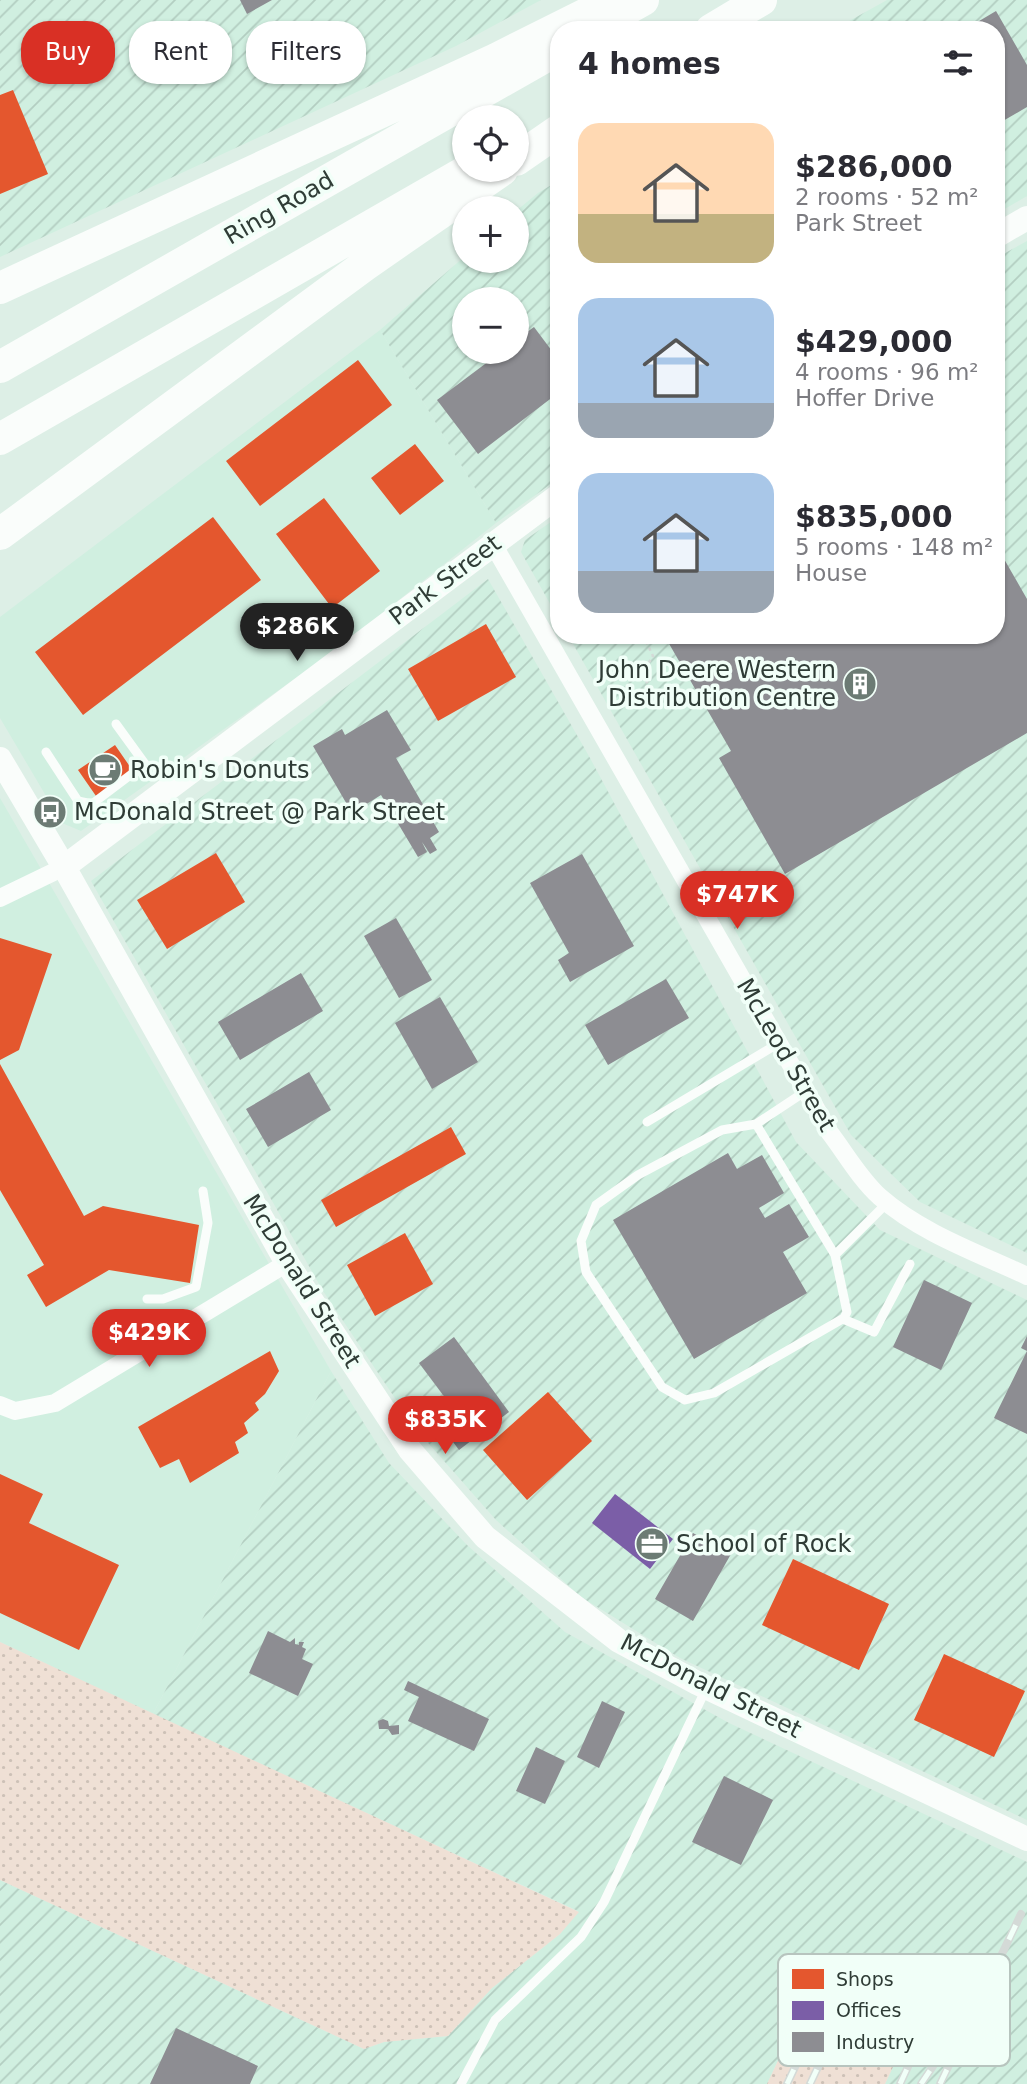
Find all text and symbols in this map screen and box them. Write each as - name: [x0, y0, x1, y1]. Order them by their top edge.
- chip: Buy: [21, 21, 115, 84]
- chip: Rent: [129, 21, 232, 84]
- chip: Filters: [246, 21, 366, 84]
- icon: filters: [939, 44, 977, 82]
- text: 4 homes: [578, 46, 721, 81]
- map controls: [452, 105, 529, 364]
- button: locate: [452, 105, 529, 182]
- text: $286,000: [795, 149, 953, 184]
- icon: home: [634, 151, 718, 235]
- street label: Ring Road: [219, 165, 339, 251]
- text: 2 rooms · 52 m²: [795, 184, 979, 210]
- button: +: [452, 196, 529, 273]
- text: Park Street: [795, 210, 922, 236]
- button: −: [452, 287, 529, 364]
- text: $429,000: [795, 324, 953, 359]
- icon: home: [634, 326, 718, 410]
- text: 4 rooms · 96 m²: [795, 359, 979, 385]
- text: Hoffer Drive: [795, 385, 934, 411]
- text: $835,000: [795, 499, 953, 534]
- icon: home: [634, 501, 718, 585]
- street label: Park Street: [384, 529, 506, 631]
- text: 5 rooms · 148 m²: [795, 534, 993, 560]
- text: House: [795, 560, 867, 586]
- pin: $286K: [248, 604, 346, 663]
- text: $286K: [256, 613, 338, 639]
- place label: John Deere Western Distribution Centre: [596, 656, 836, 712]
- building icon: John Deere Western Distribution Centre: [841, 665, 879, 703]
- cafe icon: Robin's Donuts: [86, 751, 124, 789]
- place label: Robin's Donuts: [130, 756, 310, 784]
- bus stop icon: McDonald Street @ Park Street: [31, 793, 69, 831]
- place label: McDonald Street @ Park Street: [74, 798, 445, 826]
- pin: $747K: [688, 872, 786, 931]
- text: $747K: [696, 881, 778, 907]
- street label: McLeod Street: [731, 973, 841, 1137]
- street label: McDonald Street: [237, 1189, 367, 1373]
- pin: $429K: [100, 1310, 198, 1369]
- text: $429K: [108, 1319, 190, 1345]
- pin: $835K: [396, 1396, 494, 1456]
- text: $835K: [404, 1406, 486, 1432]
- office icon: School of Rock: [633, 1525, 671, 1563]
- place label: School of Rock: [676, 1530, 852, 1558]
- street label: McDonald Street: [616, 1628, 806, 1744]
- legend: [778, 1954, 1010, 2066]
- text: Shops: [836, 1968, 894, 1990]
- text: Offices: [836, 1999, 901, 2021]
- text: Industry: [836, 2031, 914, 2053]

